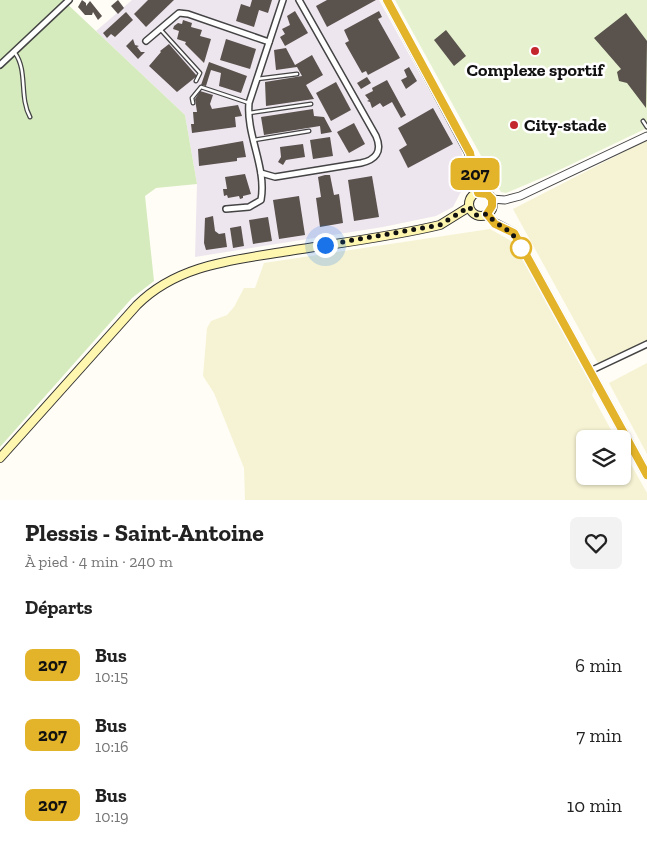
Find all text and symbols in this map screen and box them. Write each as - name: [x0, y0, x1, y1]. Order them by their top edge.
- marker: Complexe sportif: [529, 45, 541, 57]
- place label: Complexe sportif: [466, 59, 605, 81]
- place label: City-stade: [524, 114, 607, 136]
- marker: City-stade: [508, 119, 520, 131]
- line badge: 207: [446, 158, 504, 190]
- text: 207: [461, 163, 489, 185]
- your location: [313, 233, 338, 258]
- unlabelled marker: [510, 237, 532, 259]
- map controls: [576, 430, 631, 485]
- button: layers: [576, 430, 631, 485]
- button: heart: [570, 517, 622, 569]
- text: Plessis - Saint-Antoine: [25, 518, 264, 547]
- text: À pied · 4 min · 240 m: [25, 552, 173, 571]
- text: Départs: [25, 596, 93, 619]
- text: Bus: [95, 644, 127, 667]
- text: 207: [38, 654, 67, 676]
- text: 6 min: [575, 654, 622, 677]
- text: 10:15: [95, 667, 128, 686]
- text: Bus: [95, 714, 127, 737]
- text: 207: [38, 724, 67, 746]
- text: 7 min: [576, 724, 622, 747]
- text: 10:16: [95, 737, 129, 756]
- text: Bus: [95, 784, 127, 807]
- text: 207: [38, 794, 67, 816]
- text: 10 min: [567, 794, 622, 817]
- text: 10:19: [95, 807, 129, 826]

